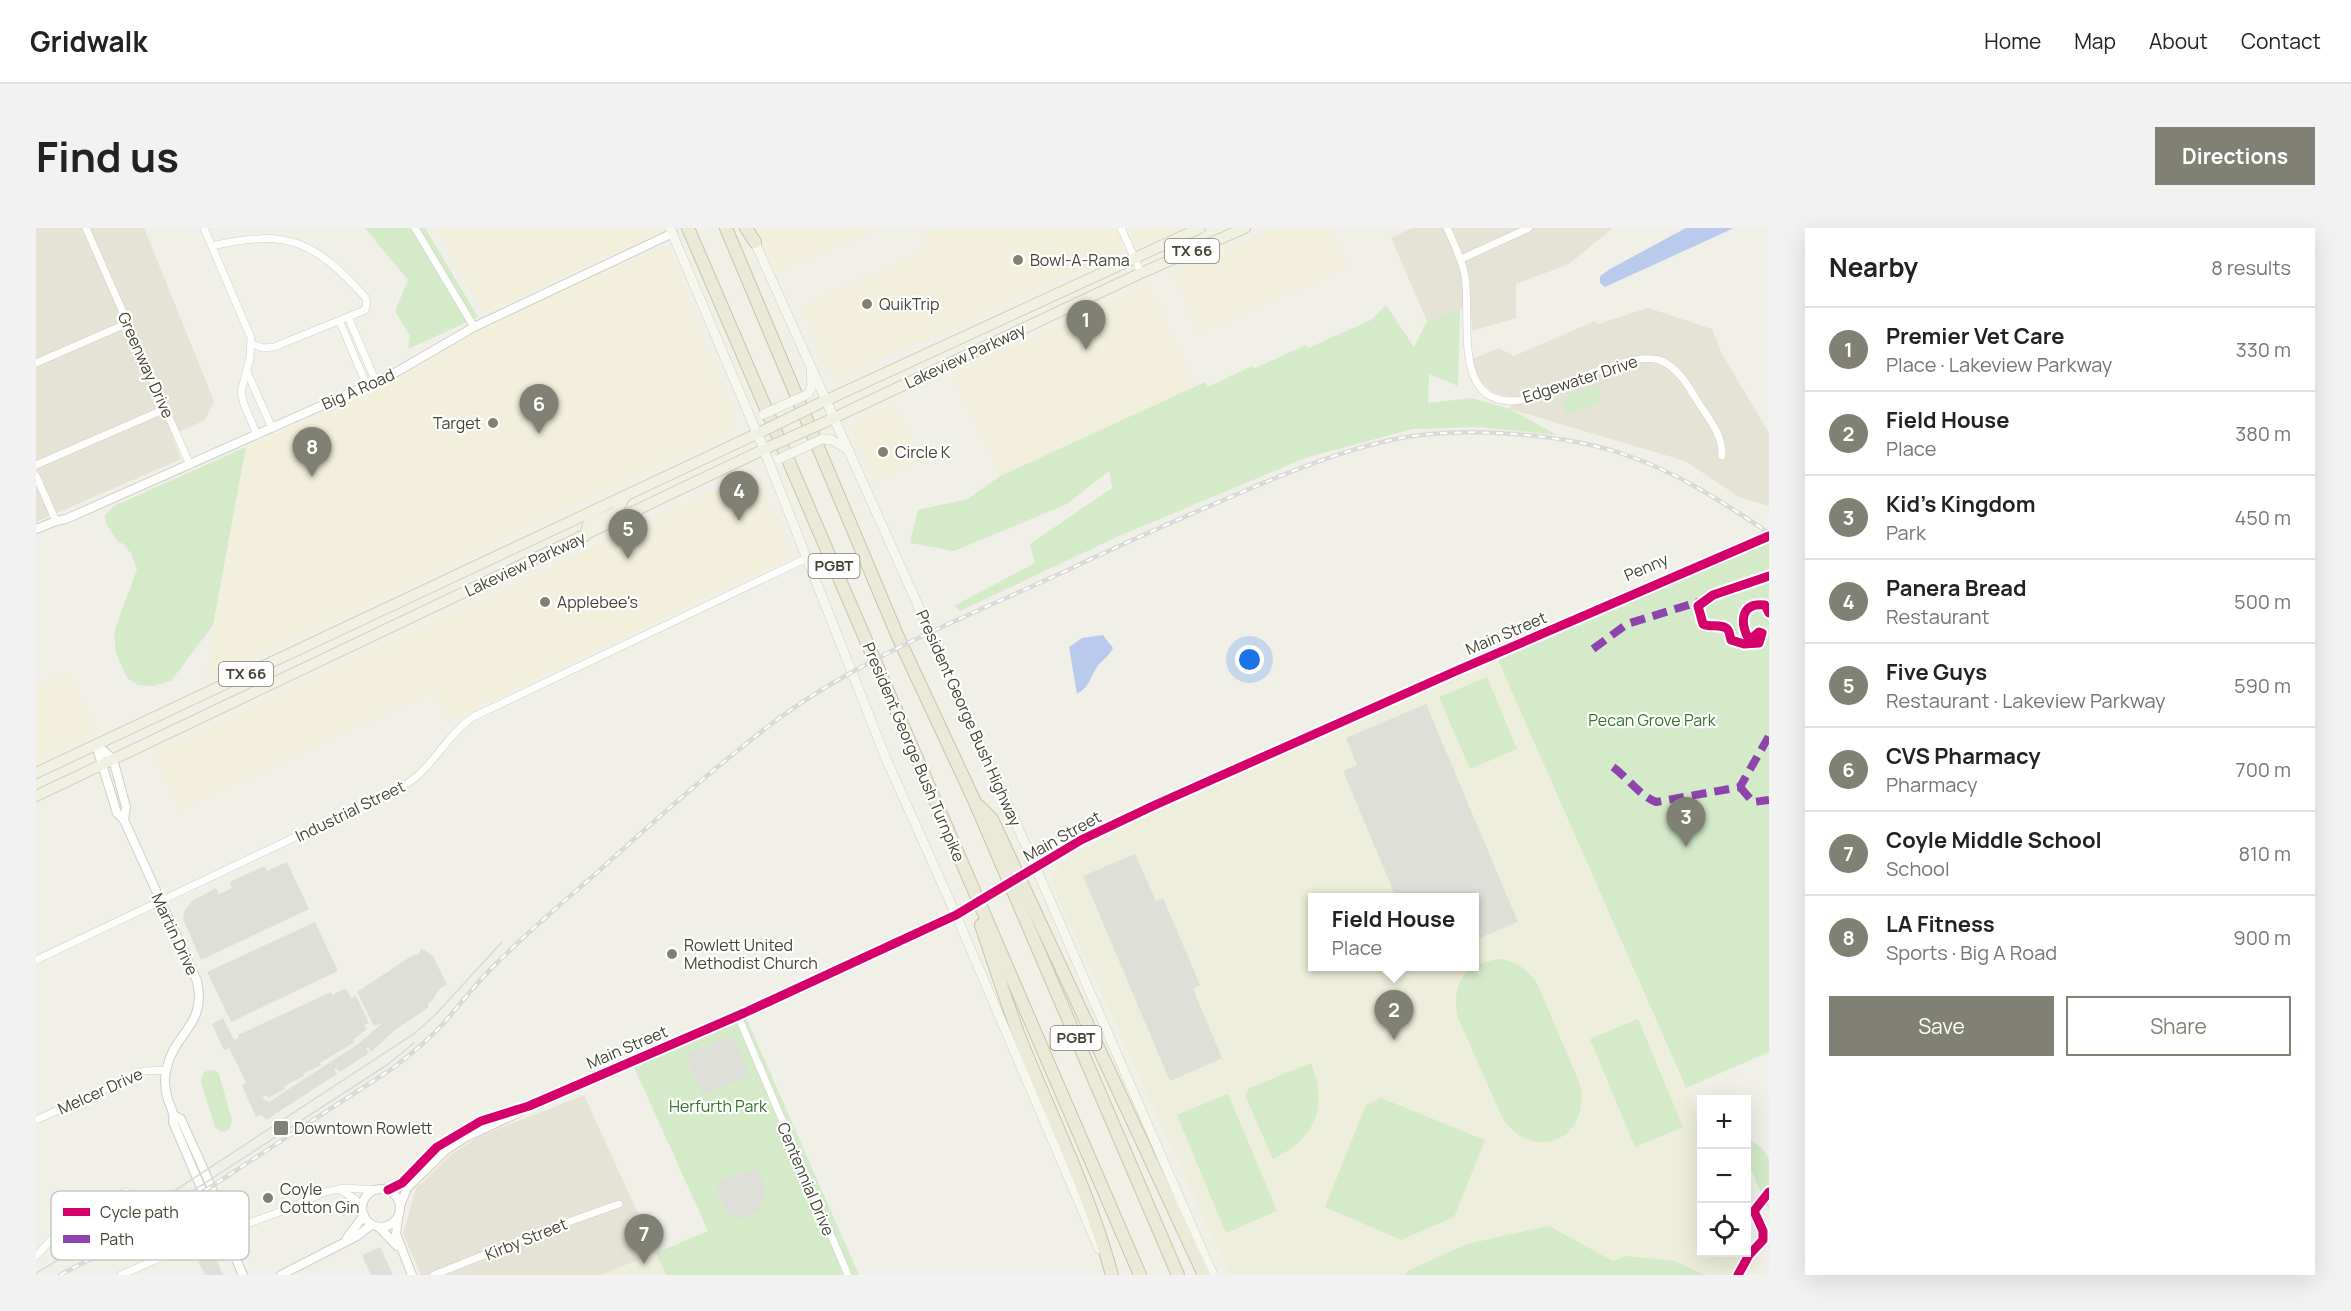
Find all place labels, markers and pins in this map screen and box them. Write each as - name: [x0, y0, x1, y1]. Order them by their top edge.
- place label: Bowl-A-Rama: [1030, 249, 1130, 271]
- marker: Bowl-A-Rama: [1011, 253, 1025, 267]
- place label: QuikTrip: [879, 293, 939, 315]
- marker: QuikTrip: [860, 297, 874, 311]
- pin: 1: [1066, 300, 1106, 350]
- pin: 6: [520, 384, 558, 434]
- place label: Target: [433, 412, 481, 434]
- marker: Target: [486, 416, 500, 430]
- pin: 8: [292, 428, 332, 477]
- place label: Circle K: [895, 441, 951, 463]
- marker: Circle K: [876, 445, 890, 459]
- pin: 4: [720, 472, 758, 521]
- pin: 5: [608, 510, 648, 559]
- place label: Applebee's: [557, 591, 638, 613]
- marker: Applebee's: [538, 595, 552, 609]
- pin: 3: [1666, 798, 1706, 847]
- place label: Rowlett United Methodist Church: [684, 934, 818, 974]
- marker: Rowlett United Methodist Church: [665, 947, 679, 961]
- pin: 2: [1374, 990, 1414, 1040]
- place label: Downtown Rowlett: [294, 1117, 432, 1139]
- marker: Downtown Rowlett: [272, 1119, 290, 1137]
- place label: Coyle Cotton Gin: [280, 1178, 359, 1218]
- marker: Coyle Cotton Gin: [261, 1191, 275, 1205]
- pin: 7: [624, 1214, 664, 1264]

